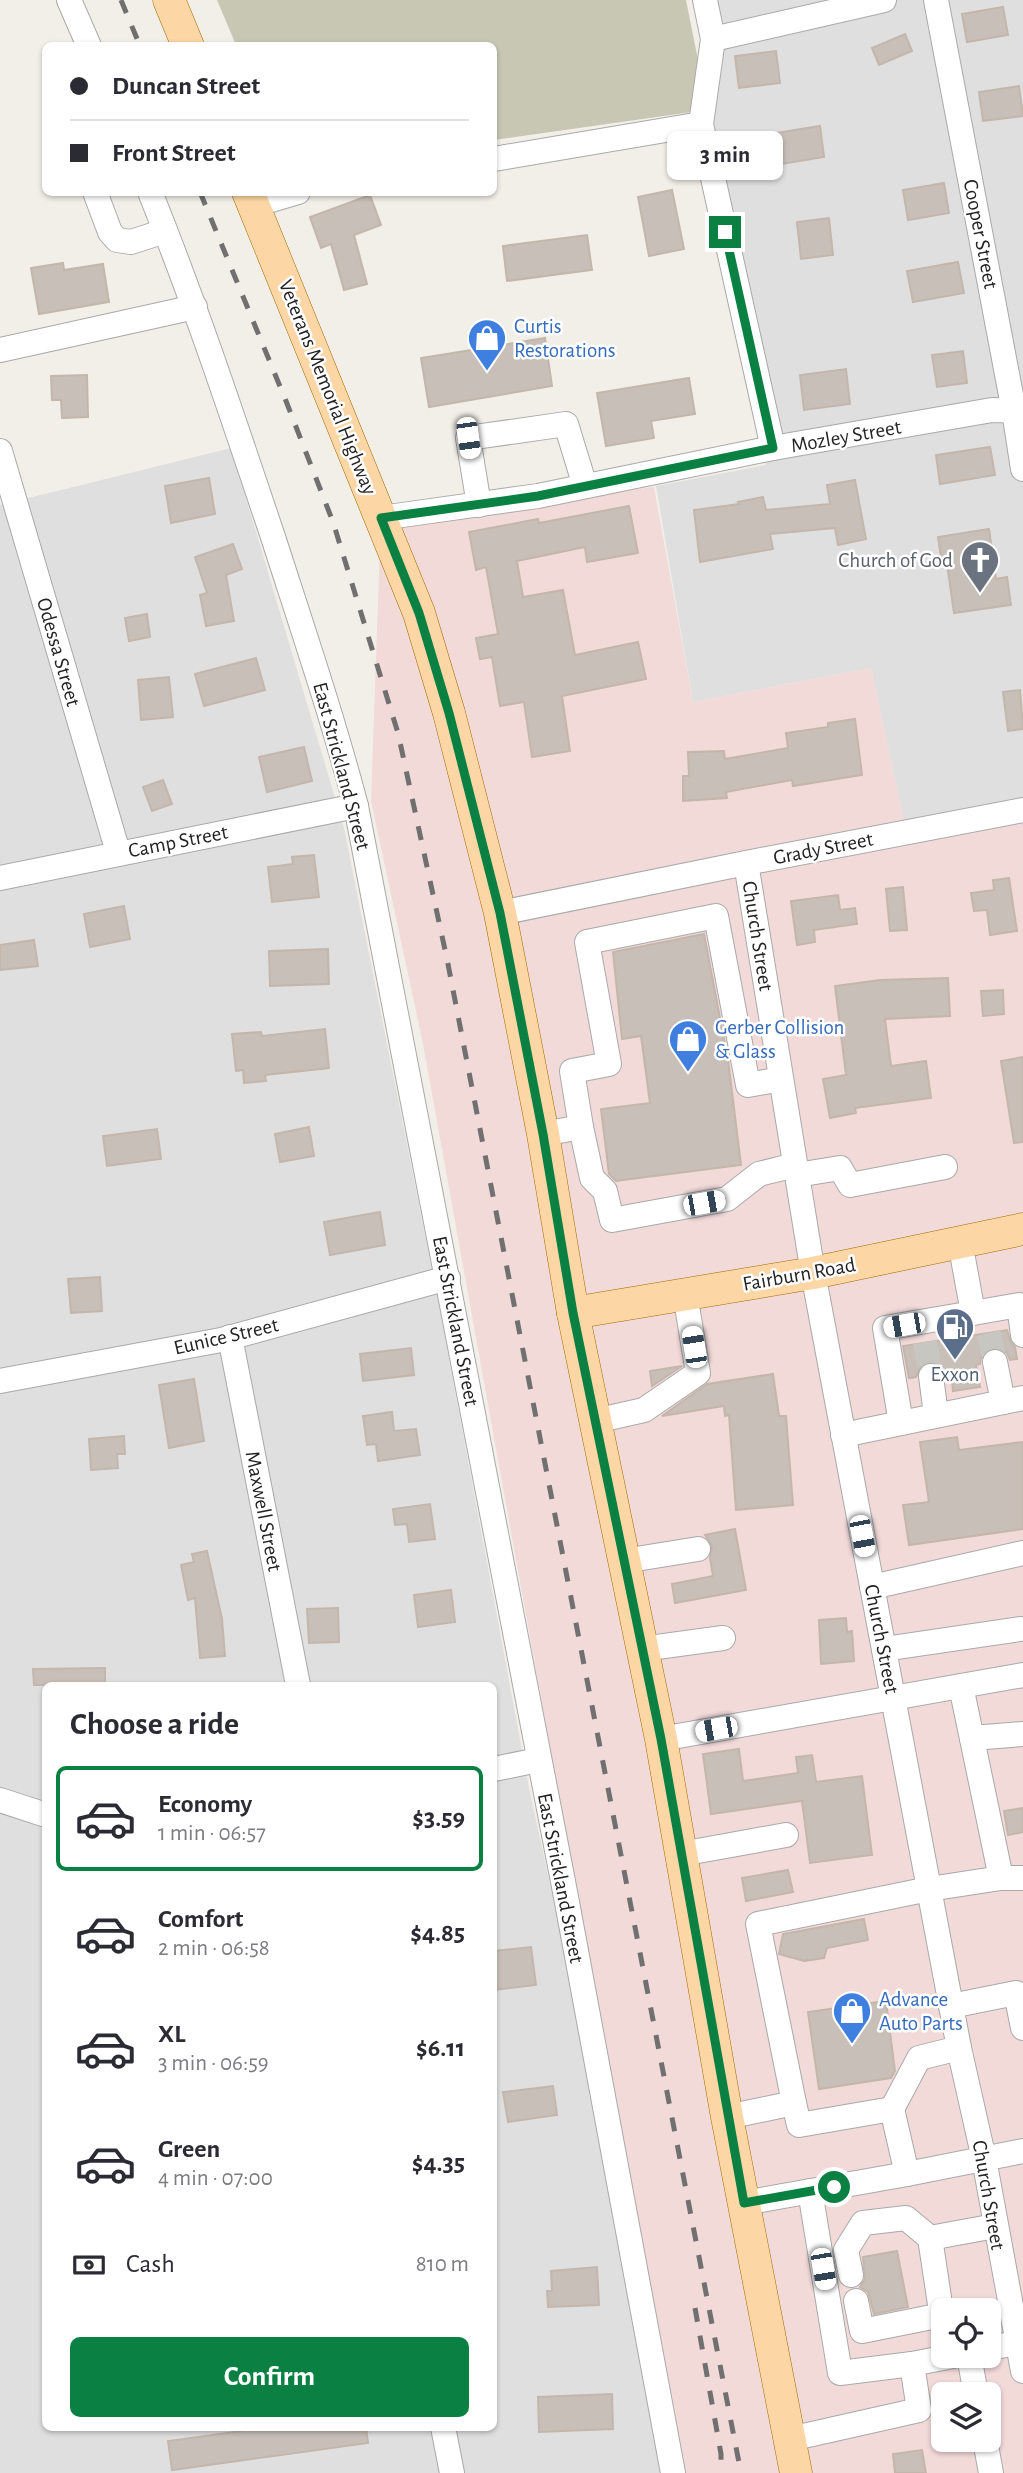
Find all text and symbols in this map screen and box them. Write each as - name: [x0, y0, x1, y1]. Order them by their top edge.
- text: Duncan Street: [112, 73, 260, 99]
- callout: 3 min: [667, 131, 783, 180]
- text: Front Street: [112, 140, 236, 166]
- text: 3 min: [700, 144, 750, 167]
- street label: Cooper Street: [960, 178, 1001, 291]
- route end: [709, 216, 741, 248]
- street label: Veterans Memorial Highway: [275, 277, 380, 498]
- place label: Curtis Restorations: [514, 316, 616, 361]
- shop icon: Curtis Restorations: [466, 317, 508, 372]
- car: [455, 416, 482, 460]
- street label: Mozley Street: [789, 416, 903, 457]
- church icon: Church of God: [959, 539, 1001, 594]
- place label: Church of God: [838, 550, 953, 571]
- street label: Odessa Street: [33, 595, 84, 709]
- street label: East Strickland Street: [309, 680, 374, 853]
- street label: Camp Street: [127, 822, 230, 861]
- street label: Grady Street: [771, 828, 875, 868]
- street label: Church Street: [738, 880, 777, 993]
- place label: Gerber Collision & Glass: [715, 1017, 844, 1062]
- shop icon: Gerber Collision & Glass: [667, 1018, 709, 1073]
- car: [682, 1189, 727, 1217]
- street label: East Strickland Street: [429, 1234, 482, 1408]
- street label: Fairburn Road: [741, 1254, 857, 1295]
- fuel station icon: Exxon: [934, 1306, 976, 1361]
- car: [882, 1311, 927, 1339]
- street label: Eunice Street: [172, 1314, 281, 1359]
- car: [681, 1325, 708, 1369]
- place label: Exxon: [931, 1364, 980, 1385]
- street label: Maxwell Street: [242, 1449, 286, 1573]
- car: [848, 1513, 877, 1559]
- street label: Church Street: [861, 1583, 902, 1696]
- text: Choose a ride: [70, 1708, 239, 1740]
- car: [694, 1715, 739, 1743]
- icon: car: [74, 1787, 137, 1850]
- text: Economy: [158, 1791, 252, 1817]
- street label: East Strickland Street: [534, 1791, 587, 1965]
- text: $3.59: [412, 1805, 465, 1831]
- text: 1 min · 06:57: [158, 1822, 266, 1845]
- icon: car: [74, 1902, 137, 1965]
- text: Comfort: [158, 1906, 243, 1932]
- text: $4.85: [410, 1920, 465, 1946]
- text: 2 min · 06:58: [158, 1937, 270, 1960]
- place label: Advance Auto Parts: [879, 1989, 963, 2034]
- shop icon: Advance Auto Parts: [831, 1990, 873, 2045]
- icon: car: [74, 2017, 137, 2080]
- text: XL: [158, 2021, 185, 2047]
- text: $6.11: [416, 2035, 465, 2061]
- text: 3 min · 06:59: [158, 2052, 269, 2075]
- icon: car: [74, 2132, 137, 2195]
- text: Green: [158, 2136, 220, 2162]
- street label: Church Street: [969, 2139, 1009, 2252]
- text: $4.35: [412, 2150, 465, 2176]
- text: 4 min · 07:00: [158, 2167, 273, 2190]
- route start: [818, 2171, 850, 2203]
- icon: cash: [70, 2246, 108, 2284]
- car: [810, 2246, 837, 2292]
- text: Cash: [126, 2251, 175, 2277]
- text: 810 m: [416, 2253, 469, 2276]
- map controls: [931, 2298, 1001, 2452]
- button: locate: [931, 2298, 1001, 2368]
- button: Confirm: [70, 2337, 469, 2417]
- button: layers: [931, 2382, 1001, 2452]

